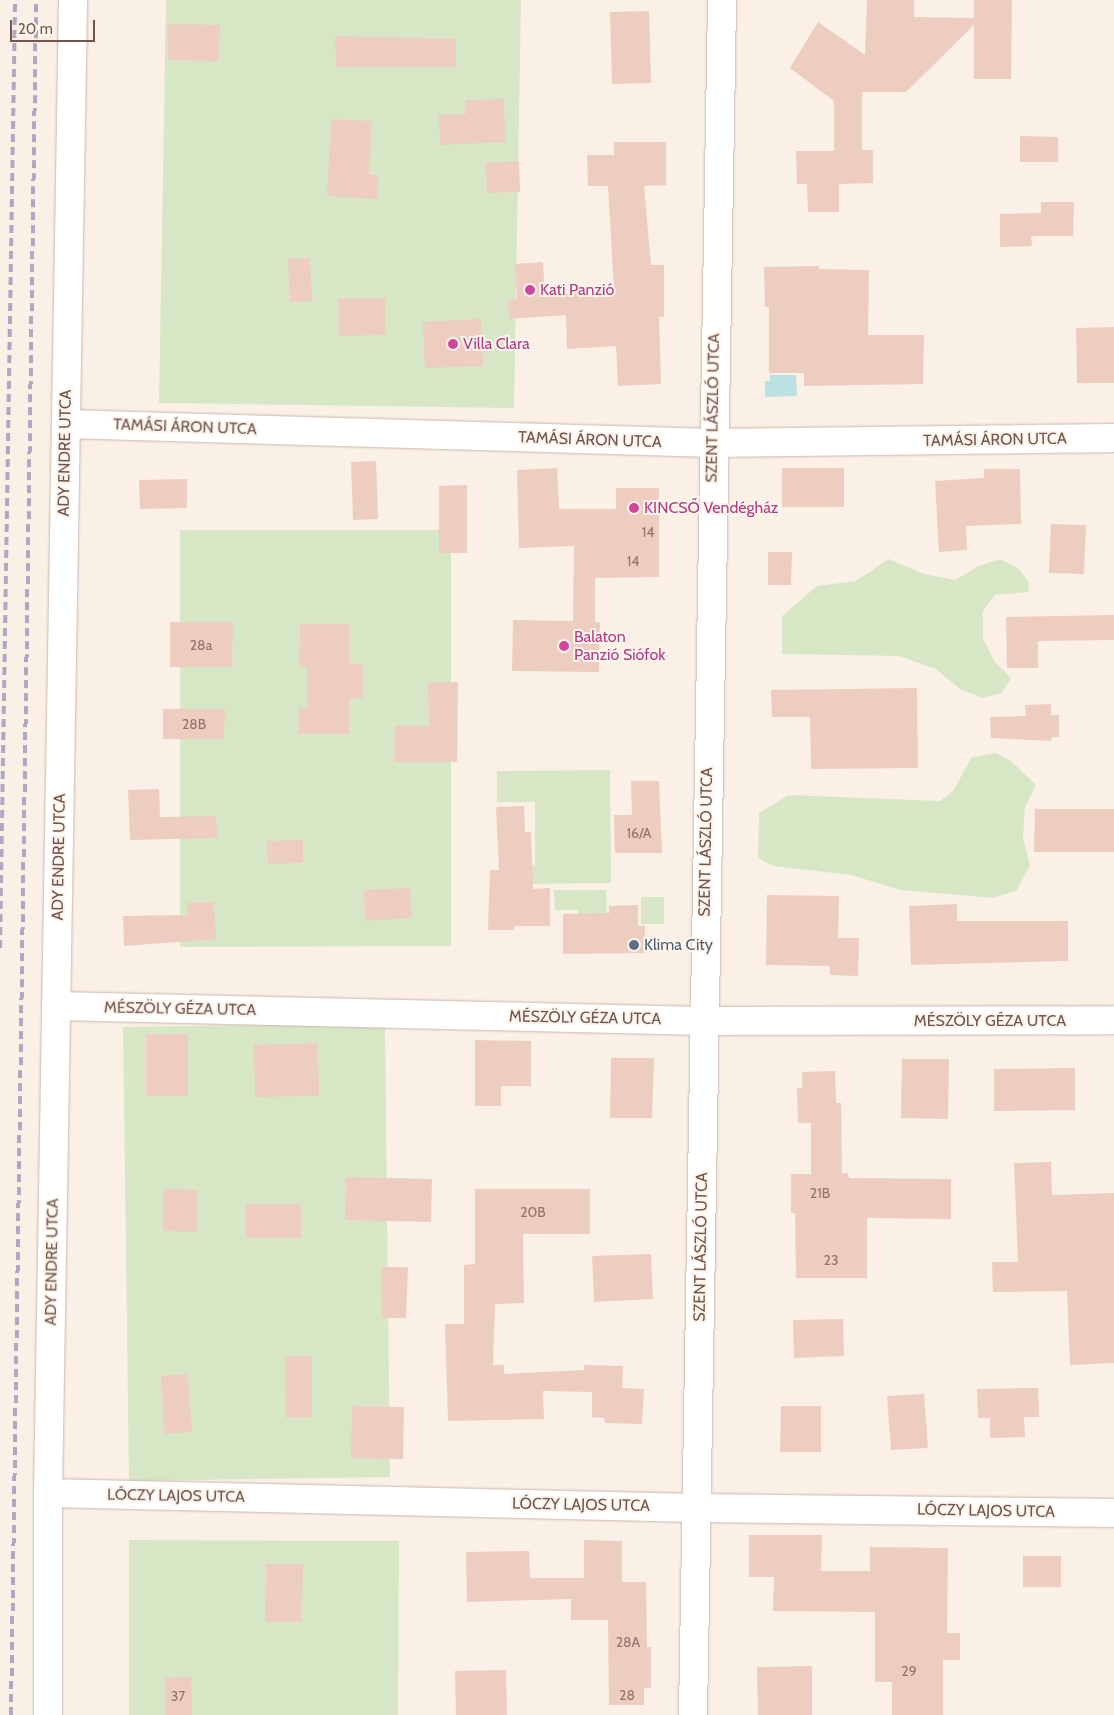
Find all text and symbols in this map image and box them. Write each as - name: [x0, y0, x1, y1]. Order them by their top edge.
- scale bar: [12, 10, 98, 42]
- text: 20 m: [18, 20, 53, 38]
- place label: Kati Panzió: [540, 280, 614, 300]
- marker: Kati Panzió: [524, 284, 536, 296]
- street label: SZENT LÁSZLÓ UTCA: [702, 333, 724, 483]
- place label: Villa Clara: [463, 334, 530, 354]
- marker: Villa Clara: [447, 338, 459, 350]
- street label: ADY ENDRE UTCA: [54, 389, 76, 517]
- street label: TAMÁSI ÁRON UTCA: [113, 415, 257, 439]
- street label: TAMÁSI ÁRON UTCA: [518, 428, 662, 452]
- street label: TAMÁSI ÁRON UTCA: [923, 429, 1067, 451]
- place label: KINCSŐ Vendégház: [644, 498, 778, 518]
- marker: KINCSŐ Vendégház: [628, 502, 640, 514]
- house number: 14: [642, 524, 654, 540]
- house number: 14: [627, 553, 639, 569]
- place label: Balaton Panzió Siófok: [574, 627, 665, 665]
- house number: 28a: [190, 637, 212, 653]
- marker: Balaton Panzió Siófok: [558, 640, 570, 652]
- house number: 28B: [182, 716, 206, 732]
- street label: SZENT LÁSZLÓ UTCA: [695, 767, 717, 917]
- street label: ADY ENDRE UTCA: [48, 793, 70, 921]
- house number: 16/A: [627, 825, 651, 841]
- place label: Klima City: [644, 935, 713, 955]
- marker: Klima City: [628, 939, 640, 951]
- street label: MÉSZÖLY GÉZA UTCA: [104, 998, 256, 1020]
- street label: MÉSZÖLY GÉZA UTCA: [509, 1007, 661, 1029]
- street label: MÉSZÖLY GÉZA UTCA: [914, 1011, 1066, 1031]
- street label: SZENT LÁSZLÓ UTCA: [690, 1172, 712, 1322]
- house number: 21B: [810, 1185, 830, 1201]
- street label: ADY ENDRE UTCA: [41, 1198, 63, 1326]
- house number: 20B: [520, 1204, 546, 1220]
- house number: 23: [824, 1252, 838, 1268]
- street label: LÓCZY LAJOS UTCA: [107, 1485, 245, 1507]
- street label: LÓCZY LAJOS UTCA: [512, 1494, 650, 1516]
- street label: LÓCZY LAJOS UTCA: [917, 1500, 1055, 1522]
- house number: 28A: [616, 1634, 640, 1650]
- house number: 29: [901, 1663, 917, 1679]
- house number: 28: [619, 1687, 635, 1703]
- house number: 37: [171, 1688, 185, 1704]

